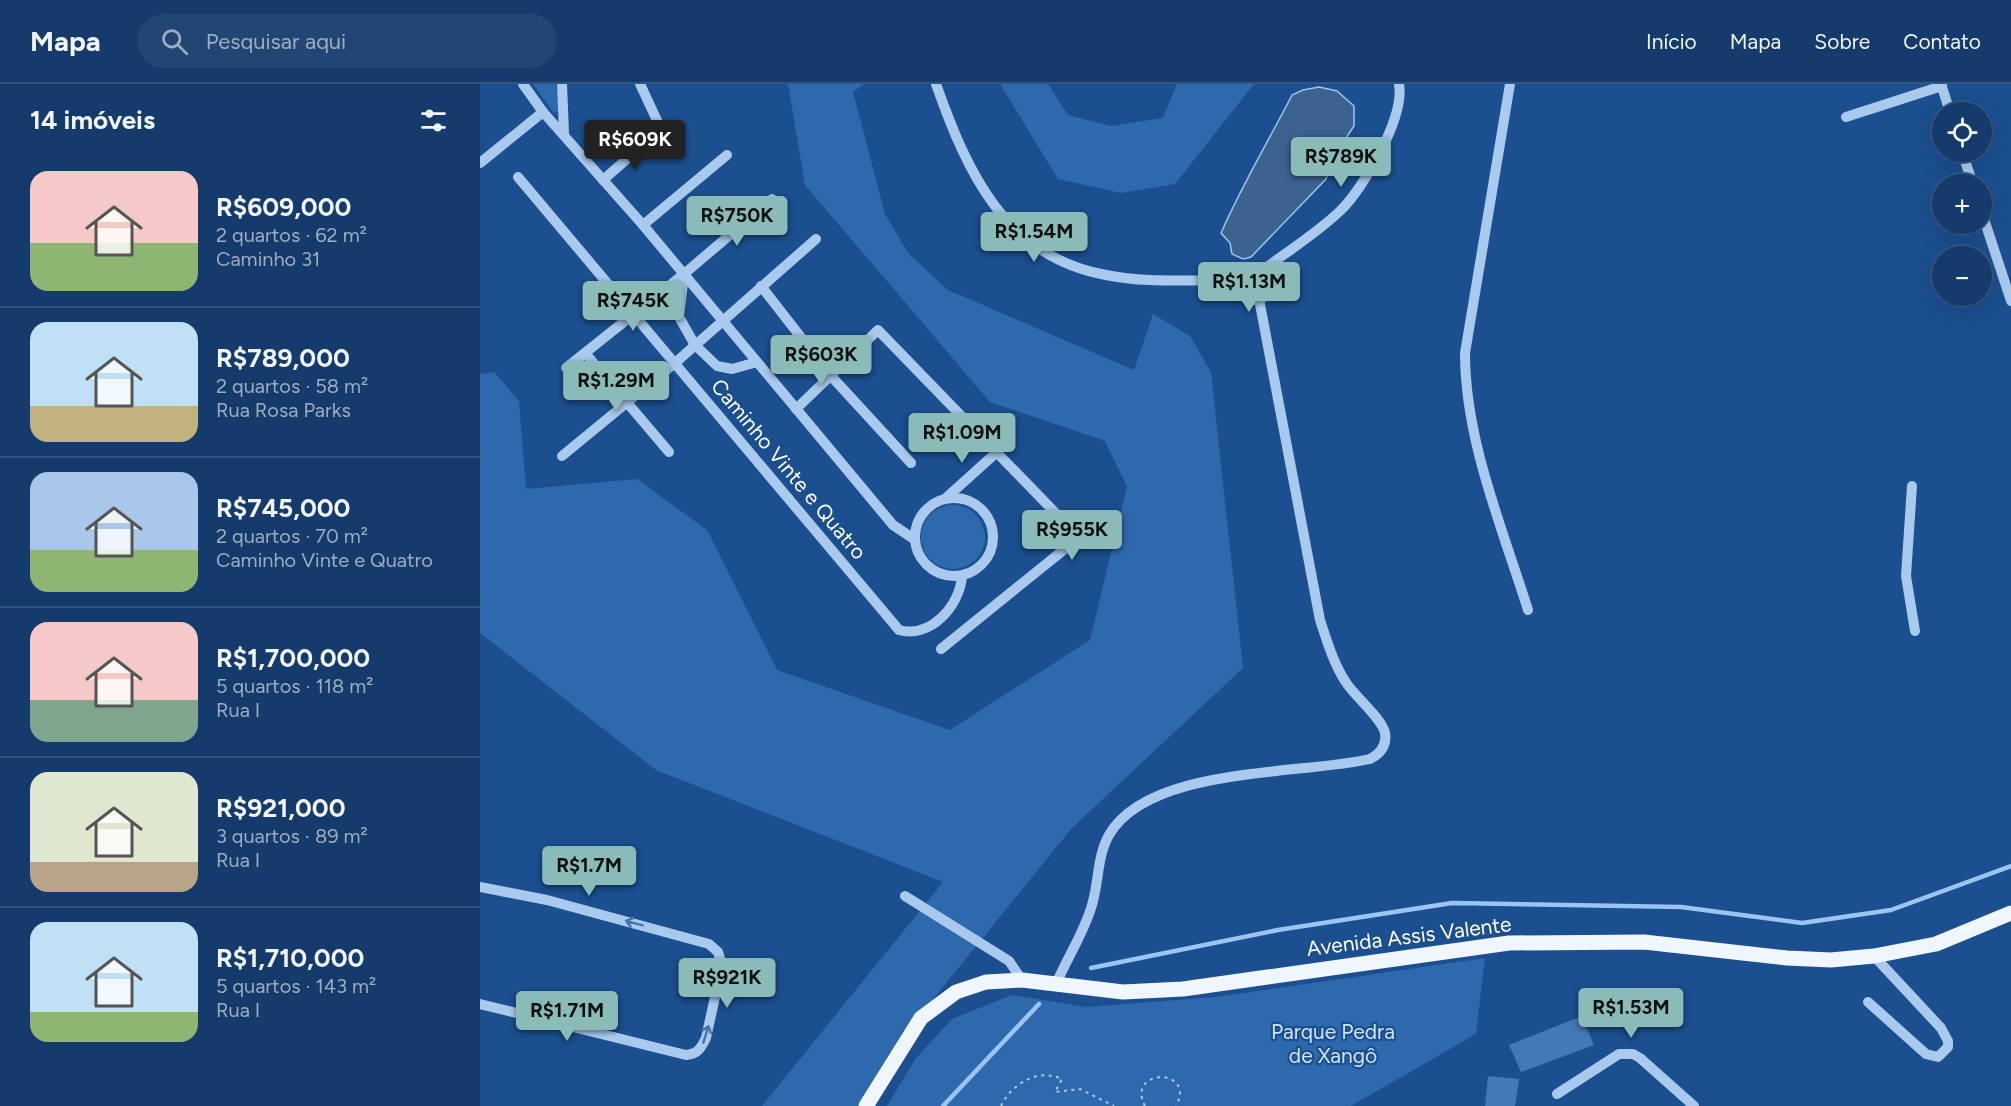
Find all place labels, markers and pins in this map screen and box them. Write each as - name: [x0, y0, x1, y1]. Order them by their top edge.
- pin: R$609K: [586, 120, 684, 171]
- pin: R$789K: [1292, 137, 1390, 188]
- pin: R$750K: [688, 196, 786, 247]
- pin: R$1.54M: [979, 212, 1089, 263]
- pin: R$1.13M: [1194, 262, 1304, 313]
- pin: R$745K: [584, 281, 682, 332]
- pin: R$603K: [772, 335, 870, 386]
- pin: R$1.29M: [561, 361, 671, 412]
- pin: R$1.09M: [907, 413, 1017, 464]
- pin: R$955K: [1023, 510, 1121, 561]
- pin: R$1.7M: [540, 846, 638, 897]
- pin: R$921K: [678, 958, 776, 1009]
- pin: R$1.53M: [1576, 988, 1686, 1039]
- pin: R$1.71M: [512, 991, 622, 1042]

